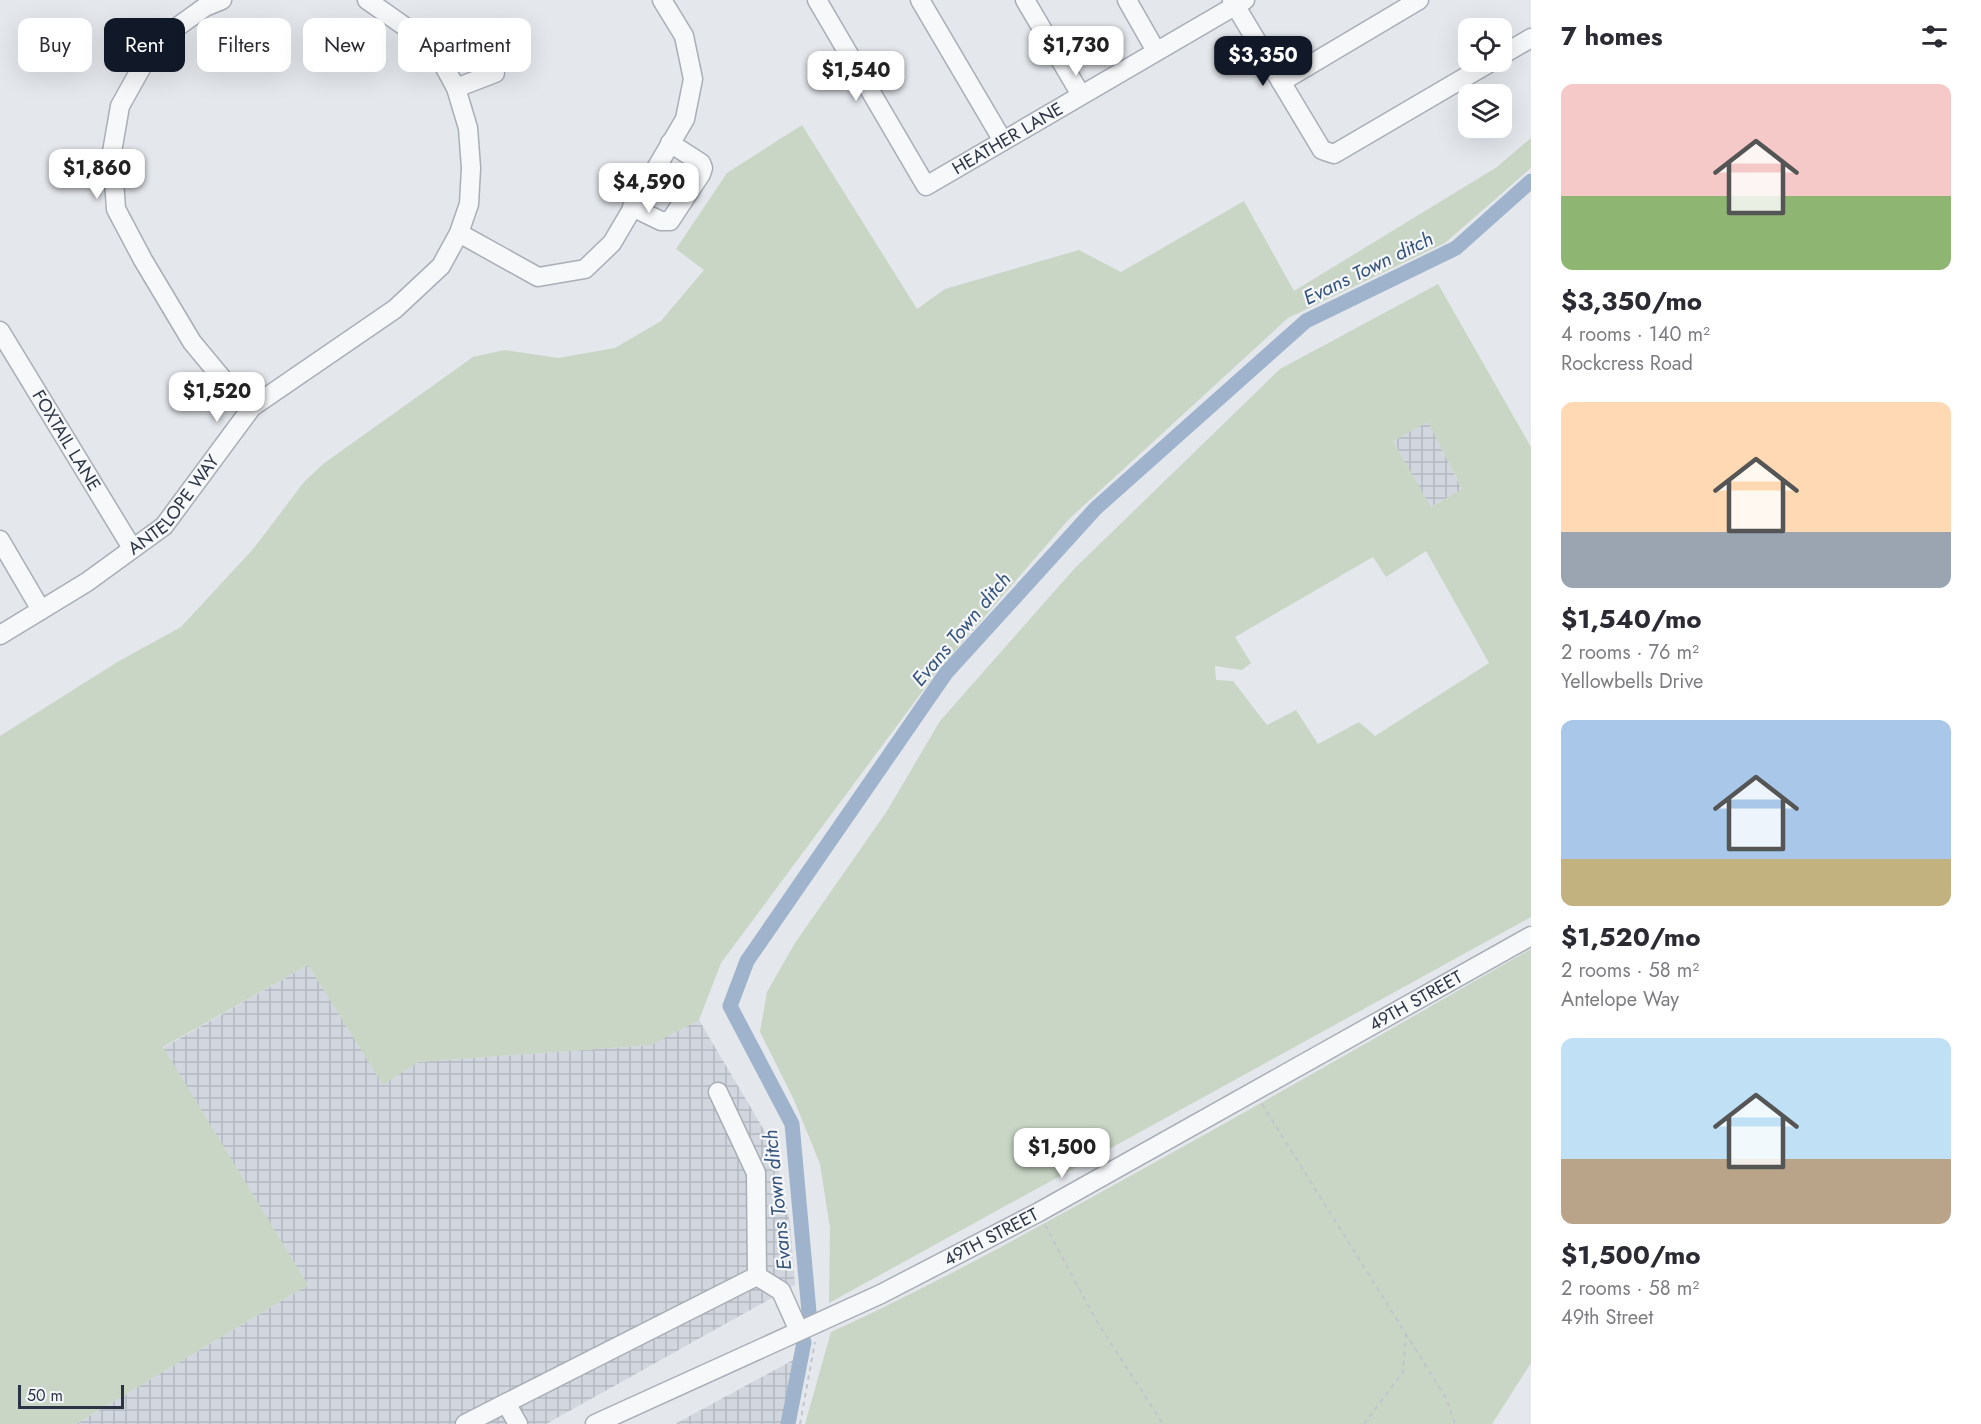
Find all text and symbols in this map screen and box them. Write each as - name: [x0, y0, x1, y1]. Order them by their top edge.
- text: 7 homes: [1561, 17, 1663, 55]
- chip: Buy: [18, 18, 92, 72]
- chip: Rent: [104, 18, 185, 72]
- chip: Filters: [197, 18, 291, 72]
- chip: New: [303, 18, 386, 72]
- chip: Apartment: [398, 18, 531, 72]
- map controls: [1458, 18, 1512, 138]
- button: locate: [1458, 18, 1512, 72]
- icon: filters: [1918, 20, 1951, 53]
- pin: $1,730: [1027, 26, 1125, 77]
- text: $1,730: [1043, 31, 1109, 60]
- pin: $3,350: [1214, 36, 1312, 87]
- text: $3,350: [1228, 41, 1298, 70]
- pin: $1,540: [807, 51, 905, 102]
- text: $1,540: [821, 56, 891, 85]
- button: layers: [1458, 84, 1512, 138]
- street label: HEATHER LANE: [947, 96, 1068, 181]
- icon: home: [1702, 123, 1810, 231]
- pin: $1,860: [48, 149, 146, 200]
- text: $1,860: [63, 154, 131, 183]
- pin: $4,590: [600, 163, 698, 214]
- text: $4,590: [613, 168, 685, 197]
- water label: Evans Town ditch: [1298, 224, 1438, 312]
- text: $3,350/mo: [1561, 282, 1702, 320]
- text: 4 rooms · 140 m²: [1561, 320, 1710, 349]
- text: Rockcress Road: [1561, 349, 1693, 378]
- pin: $1,520: [168, 372, 266, 423]
- text: $1,520: [183, 377, 251, 406]
- street label: FOXTAIL LANE: [26, 385, 107, 496]
- icon: home: [1702, 441, 1810, 549]
- street label: ANTELOPE WAY: [122, 449, 226, 561]
- water label: Evans Town ditch: [905, 566, 1018, 693]
- text: $1,540/mo: [1561, 600, 1702, 638]
- text: 2 rooms · 76 m²: [1561, 638, 1699, 667]
- text: Yellowbells Drive: [1561, 667, 1703, 696]
- icon: home: [1702, 759, 1810, 867]
- text: $1,520/mo: [1561, 918, 1701, 956]
- text: 2 rooms · 58 m²: [1561, 956, 1699, 985]
- street label: 49TH STREET: [1364, 964, 1468, 1037]
- text: Antelope Way: [1561, 985, 1679, 1014]
- icon: home: [1702, 1077, 1810, 1185]
- water label: Evans Town ditch: [756, 1128, 799, 1272]
- pin: $1,500: [1013, 1128, 1111, 1179]
- text: $1,500: [1028, 1133, 1096, 1162]
- street label: 49TH STREET: [939, 1201, 1043, 1272]
- text: $1,500/mo: [1561, 1236, 1701, 1274]
- text: 2 rooms · 58 m²: [1561, 1274, 1699, 1303]
- text: 49th Street: [1561, 1303, 1653, 1332]
- scale bar: [18, 1382, 124, 1410]
- text: 50 m: [27, 1384, 63, 1407]

